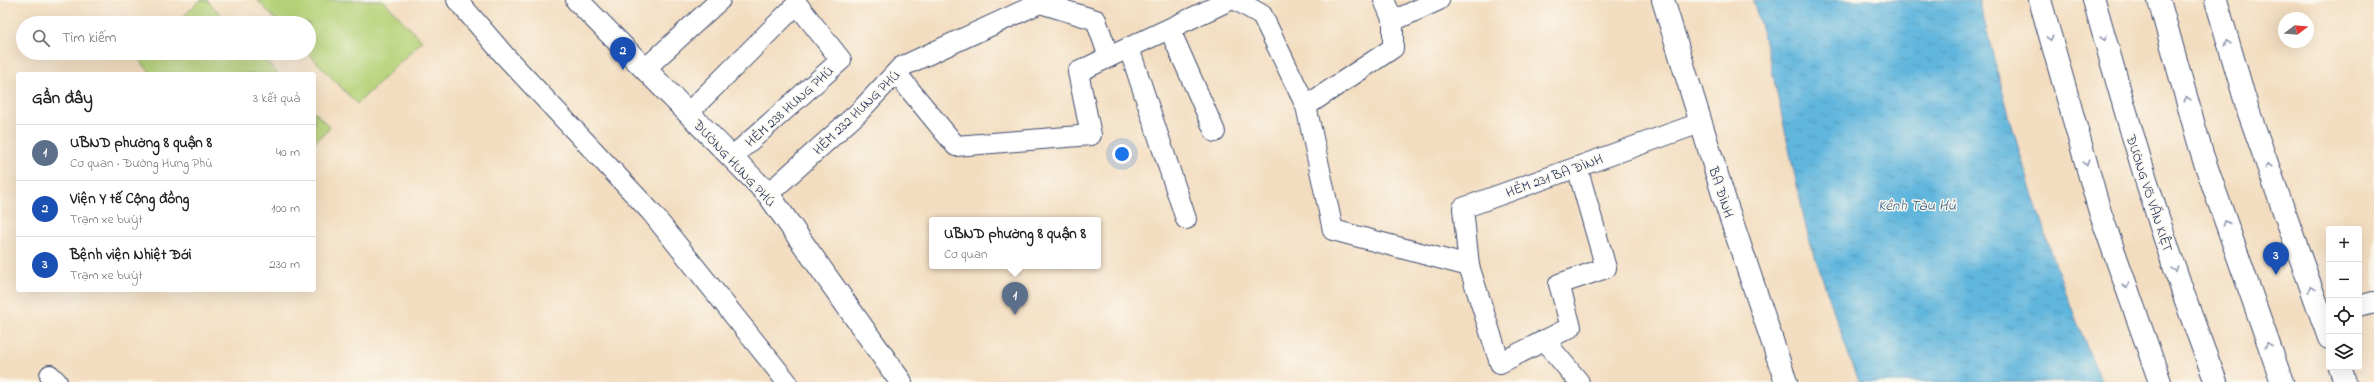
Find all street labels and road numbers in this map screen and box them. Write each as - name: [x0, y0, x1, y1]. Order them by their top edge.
- street label: HẺM 238 HƯNG PHÚ: [741, 61, 839, 153]
- street label: HẺM 232 HƯNG PHÚ: [808, 66, 906, 160]
- street label: ĐƯỜNG HƯNG PHÚ: [687, 115, 780, 213]
- street label: ĐƯỜNG VÕ VĂN KIỆT: [2119, 131, 2177, 255]
- street label: HẺM 231 BA ĐÌNH: [1503, 149, 1606, 204]
- street label: BA ĐÌNH: [1702, 163, 1739, 221]

